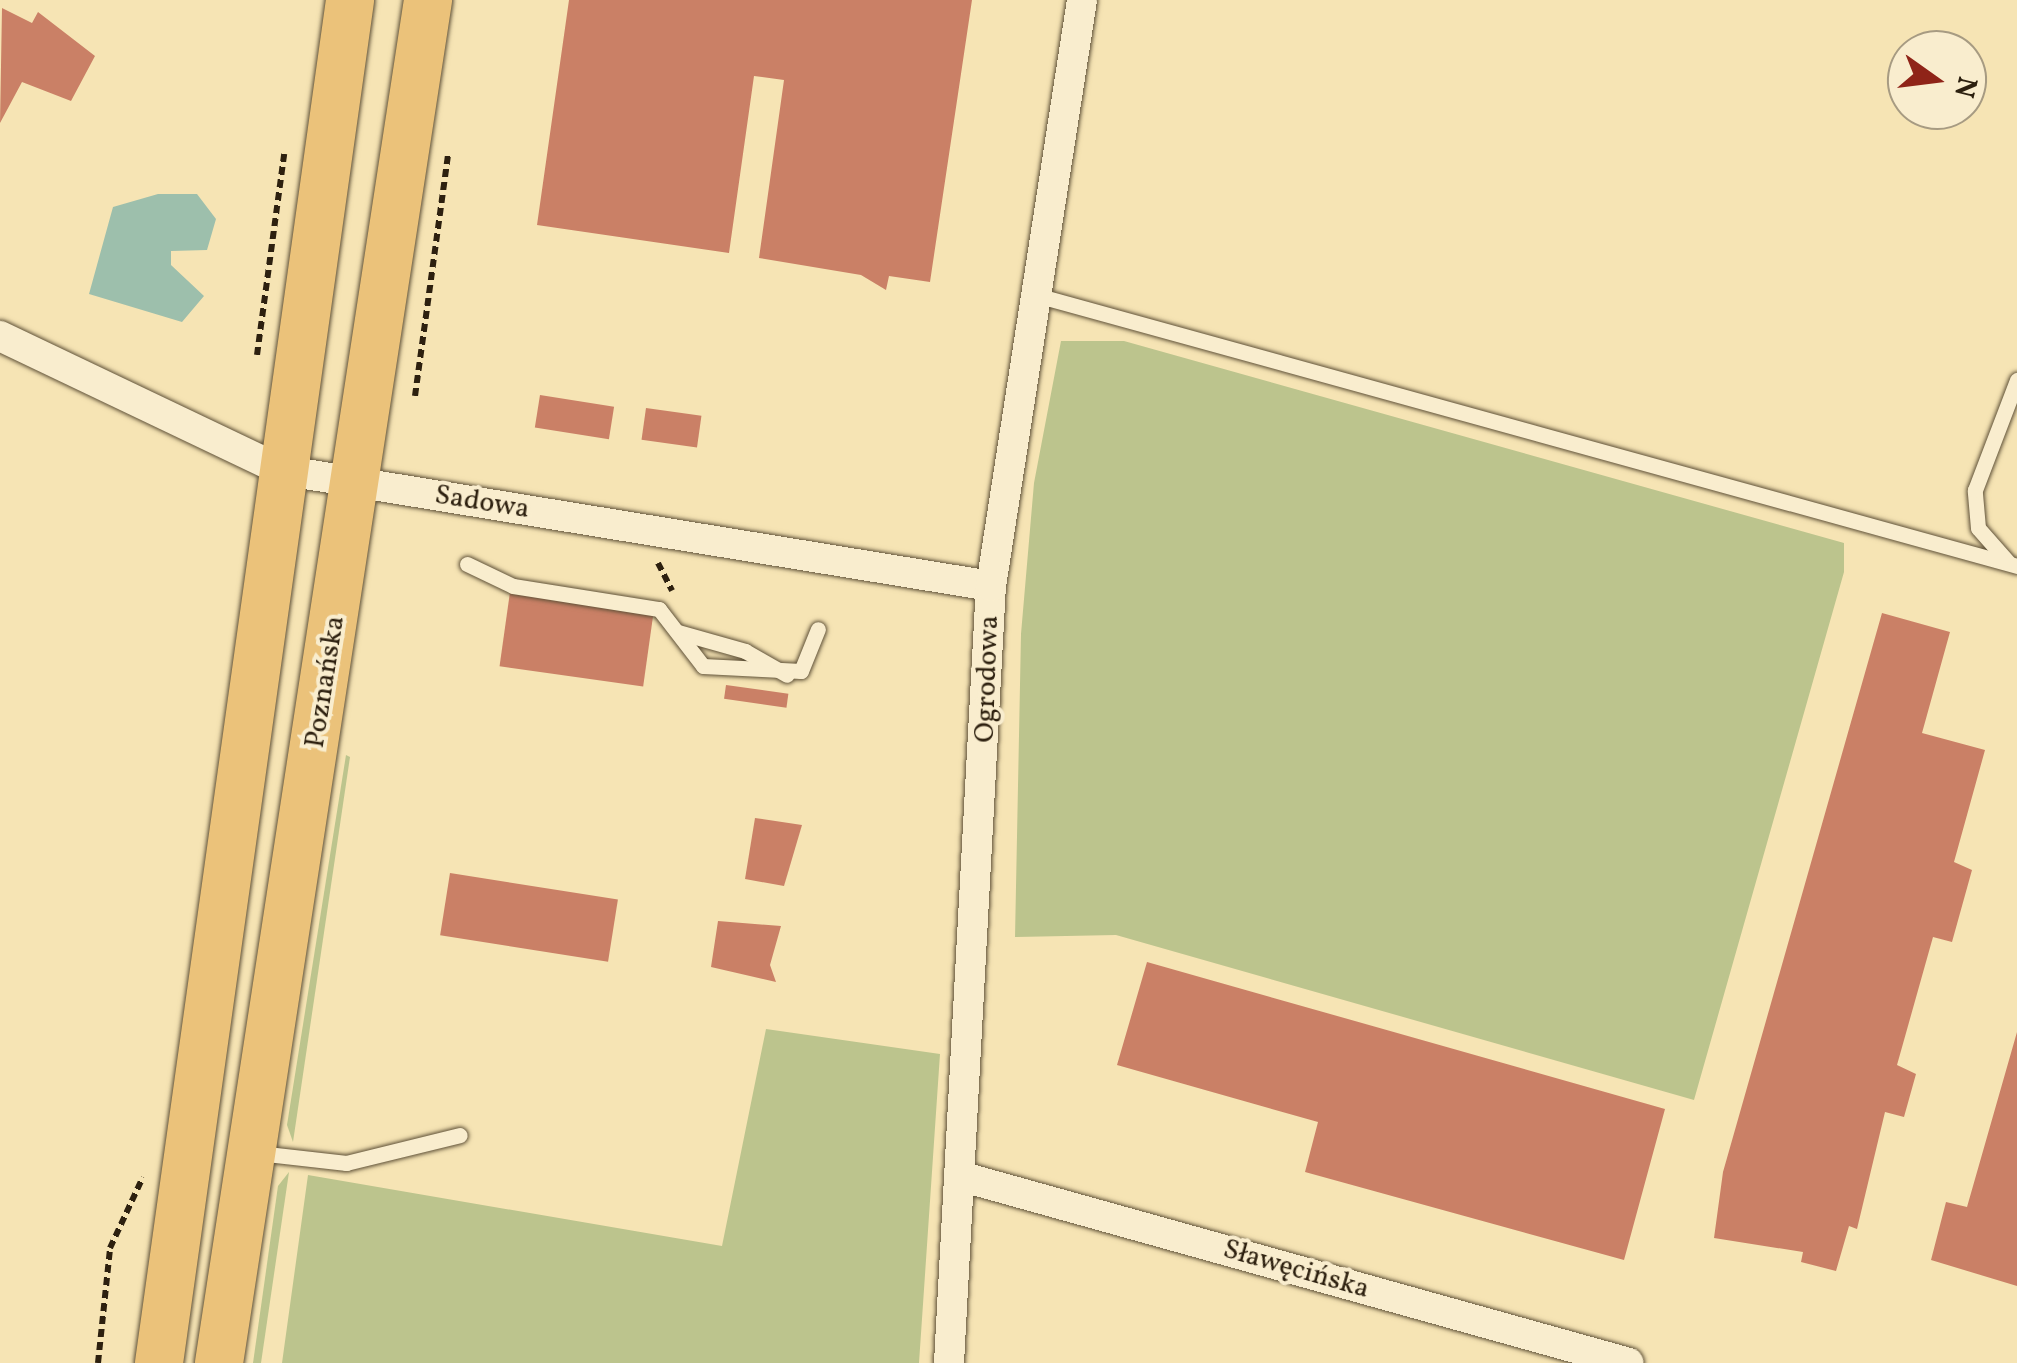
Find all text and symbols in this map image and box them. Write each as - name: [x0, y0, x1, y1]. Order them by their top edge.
- north arrow: [1887, 30, 1987, 130]
- text: N: [1943, 72, 1986, 101]
- street label: Sadowa: [432, 479, 532, 527]
- street label: Poznańska: [299, 614, 353, 750]
- street label: Ogrodowa: [969, 615, 1007, 743]
- street label: Sławęcińska: [1219, 1233, 1373, 1307]

